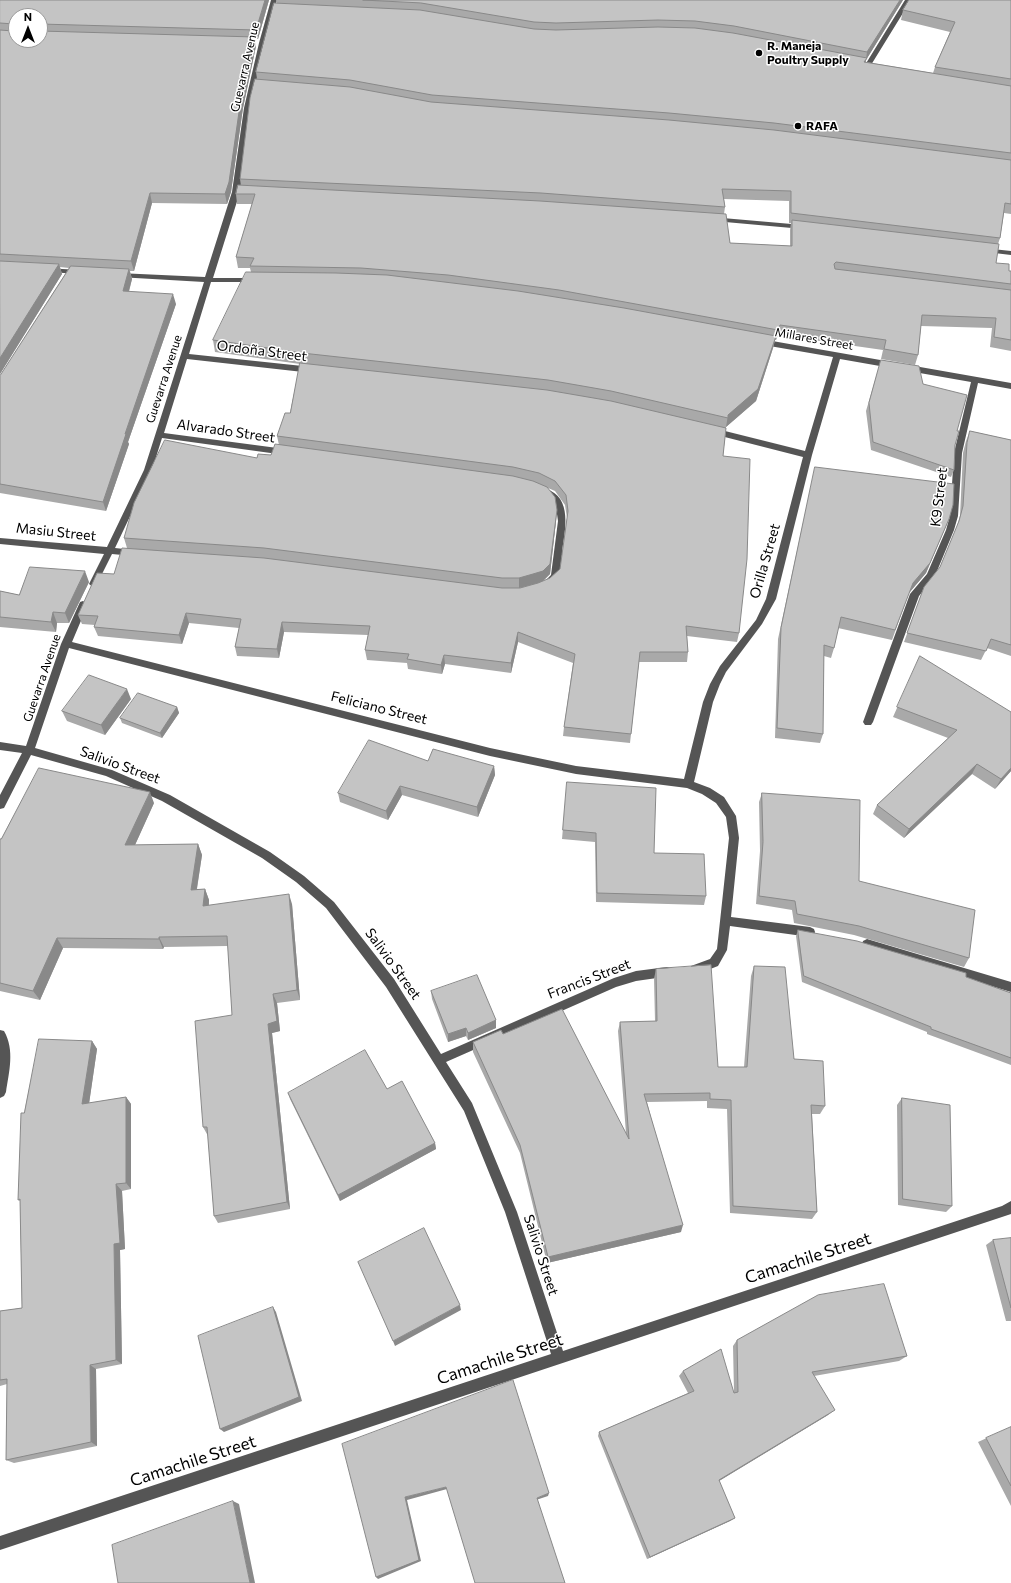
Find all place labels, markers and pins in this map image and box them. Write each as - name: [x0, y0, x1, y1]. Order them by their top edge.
- place label: R. Maneja Poultry Supply: [767, 39, 849, 67]
- marker: R. Maneja Poultry Supply: [754, 48, 764, 58]
- place label: RAFA: [806, 119, 838, 133]
- marker: RAFA: [793, 121, 803, 131]

